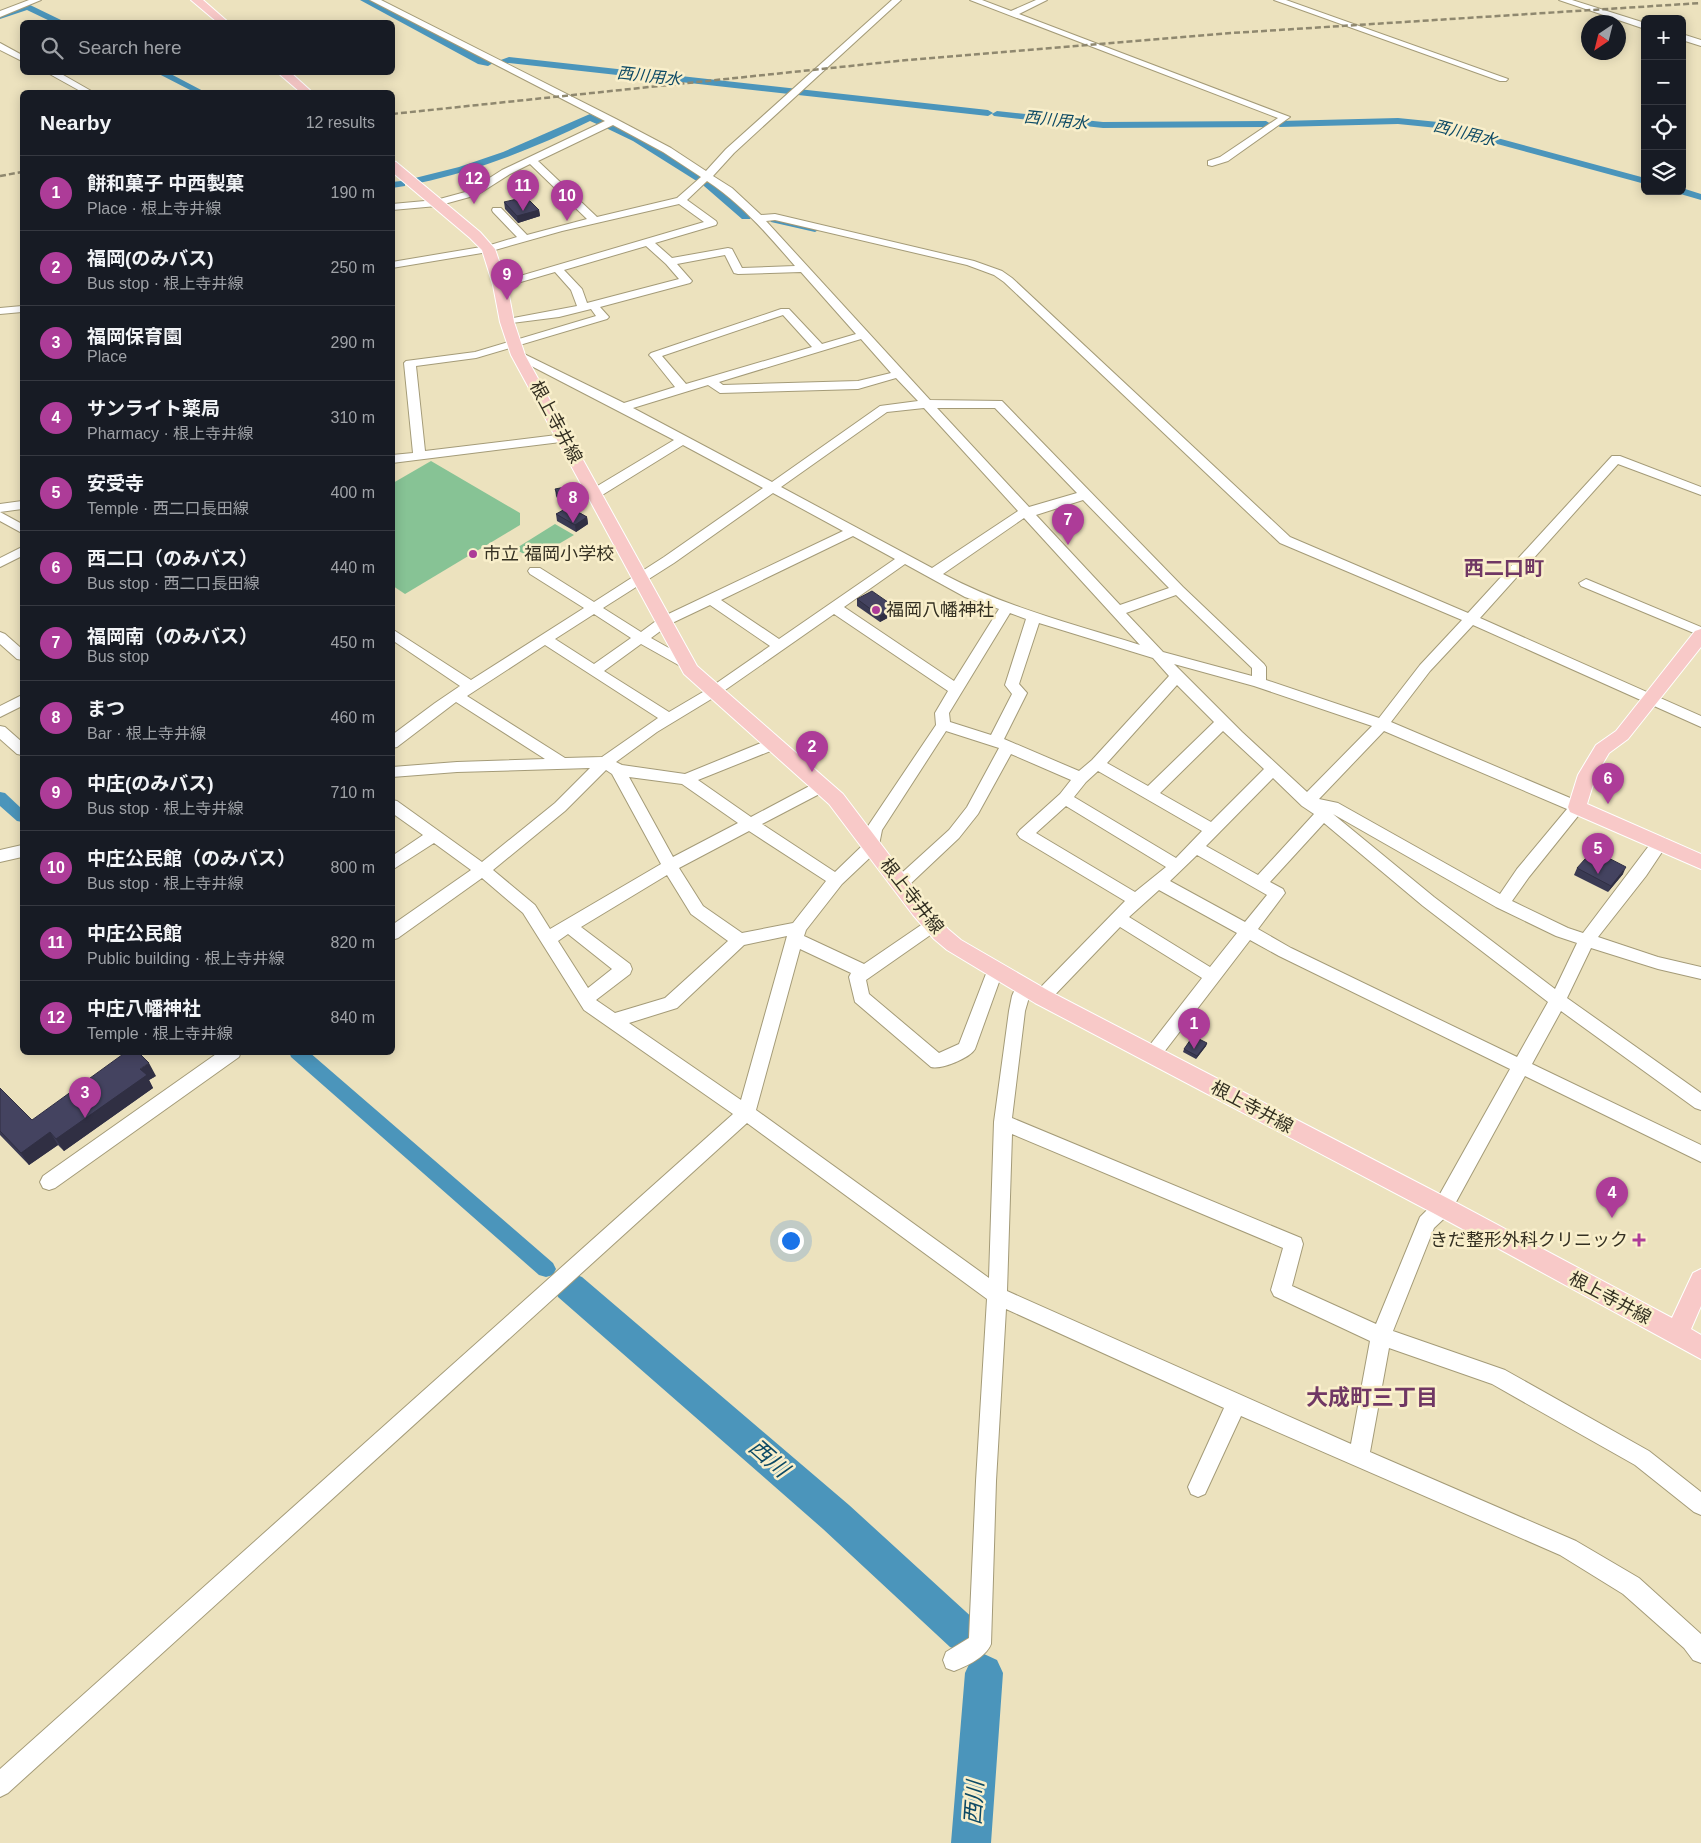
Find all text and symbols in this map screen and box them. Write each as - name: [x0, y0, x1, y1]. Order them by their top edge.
- north arrow: [1581, 15, 1626, 60]
- map controls: [1641, 15, 1686, 195]
- button: +: [1641, 15, 1686, 60]
- search box: [20, 20, 395, 75]
- icon: search: [38, 34, 66, 62]
- text: Search here: [78, 37, 182, 58]
- button: −: [1641, 60, 1686, 105]
- water label: 西川用水: [616, 64, 684, 88]
- button: locate: [1641, 105, 1686, 150]
- water label: 西川用水: [1023, 108, 1091, 132]
- text: Nearby: [40, 111, 111, 134]
- text: 12 results: [306, 114, 375, 131]
- water label: 西川用水: [1432, 117, 1500, 149]
- button: layers: [1641, 150, 1686, 195]
- pin: 12: [458, 163, 490, 204]
- pin: 11: [507, 170, 539, 211]
- text: 餅和菓子 中西製菓: [87, 173, 244, 194]
- pin: 10: [551, 180, 583, 221]
- text: 1: [52, 184, 60, 201]
- text: 190 m: [331, 184, 375, 201]
- text: Place · 根上寺井線: [87, 200, 221, 217]
- text: 福岡(のみバス): [87, 248, 214, 269]
- text: 2: [52, 259, 60, 276]
- text: 250 m: [331, 259, 375, 276]
- pin: 9: [491, 259, 523, 300]
- text: Bus stop · 根上寺井線: [87, 275, 243, 292]
- text: 福岡保育園: [87, 326, 182, 347]
- text: 3: [52, 334, 60, 351]
- text: 290 m: [331, 334, 375, 351]
- text: Place: [87, 348, 127, 365]
- street label: 根上寺井線: [526, 378, 586, 466]
- text: サンライト薬局: [87, 398, 220, 419]
- text: 4: [52, 409, 60, 426]
- text: 310 m: [331, 409, 375, 426]
- text: Pharmacy · 根上寺井線: [87, 425, 253, 442]
- text: 安受寺: [87, 473, 144, 494]
- pin: 8: [557, 482, 589, 523]
- text: 5: [52, 484, 60, 501]
- text: 400 m: [331, 484, 375, 501]
- text: Temple · 西二口長田線: [87, 500, 249, 517]
- pin: 7: [1052, 504, 1084, 545]
- place label: 市立 福岡小学校: [483, 544, 614, 564]
- text: 西二口（のみバス）: [87, 548, 258, 569]
- marker: 市立 福岡小学校: [467, 548, 479, 560]
- district label: 西二口町: [1464, 557, 1544, 579]
- text: 6: [52, 559, 60, 576]
- text: 440 m: [331, 559, 375, 576]
- text: Bus stop · 西二口長田線: [87, 575, 259, 592]
- place label: 福岡八幡神社: [886, 600, 994, 620]
- marker: 福岡八幡神社: [870, 604, 882, 616]
- text: 福岡南（のみバス）: [87, 626, 258, 647]
- text: 7: [52, 634, 60, 651]
- text: 450 m: [331, 634, 375, 651]
- text: Bus stop: [87, 648, 149, 665]
- text: まつ: [87, 698, 125, 719]
- text: 8: [52, 709, 60, 726]
- text: 460 m: [331, 709, 375, 726]
- text: Bar · 根上寺井線: [87, 725, 206, 742]
- pin: 2: [796, 731, 828, 772]
- pin: 6: [1592, 763, 1624, 804]
- text: 中庄(のみバス): [87, 773, 214, 794]
- text: 9: [52, 784, 60, 801]
- text: 710 m: [331, 784, 375, 801]
- text: Bus stop · 根上寺井線: [87, 800, 243, 817]
- pin: 5: [1582, 833, 1614, 874]
- text: 中庄公民館（のみバス）: [87, 848, 296, 869]
- street label: 根上寺井線: [876, 854, 948, 938]
- text: 10: [47, 859, 65, 876]
- text: 800 m: [331, 859, 375, 876]
- text: Bus stop · 根上寺井線: [87, 875, 243, 892]
- text: 中庄公民館: [87, 923, 182, 944]
- text: 11: [48, 934, 64, 951]
- text: 820 m: [331, 934, 375, 951]
- text: Public building · 根上寺井線: [87, 950, 284, 967]
- text: 中庄八幡神社: [87, 998, 201, 1019]
- pin: 1: [1178, 1008, 1210, 1049]
- text: 12: [47, 1009, 65, 1026]
- text: 840 m: [331, 1009, 375, 1026]
- text: Temple · 根上寺井線: [87, 1025, 233, 1042]
- pin: 3: [69, 1077, 101, 1118]
- street label: 根上寺井線: [1208, 1077, 1296, 1137]
- pin: 4: [1596, 1177, 1628, 1218]
- your location: [778, 1228, 804, 1254]
- place label: きだ整形外科クリニック: [1430, 1230, 1628, 1250]
- marker: きだ整形外科クリニック: [1632, 1233, 1646, 1247]
- street label: 根上寺井線: [1566, 1268, 1654, 1328]
- district label: 大成町三丁目: [1306, 1385, 1438, 1410]
- water label: 西川: [744, 1434, 795, 1483]
- water label: 西川: [960, 1778, 988, 1826]

